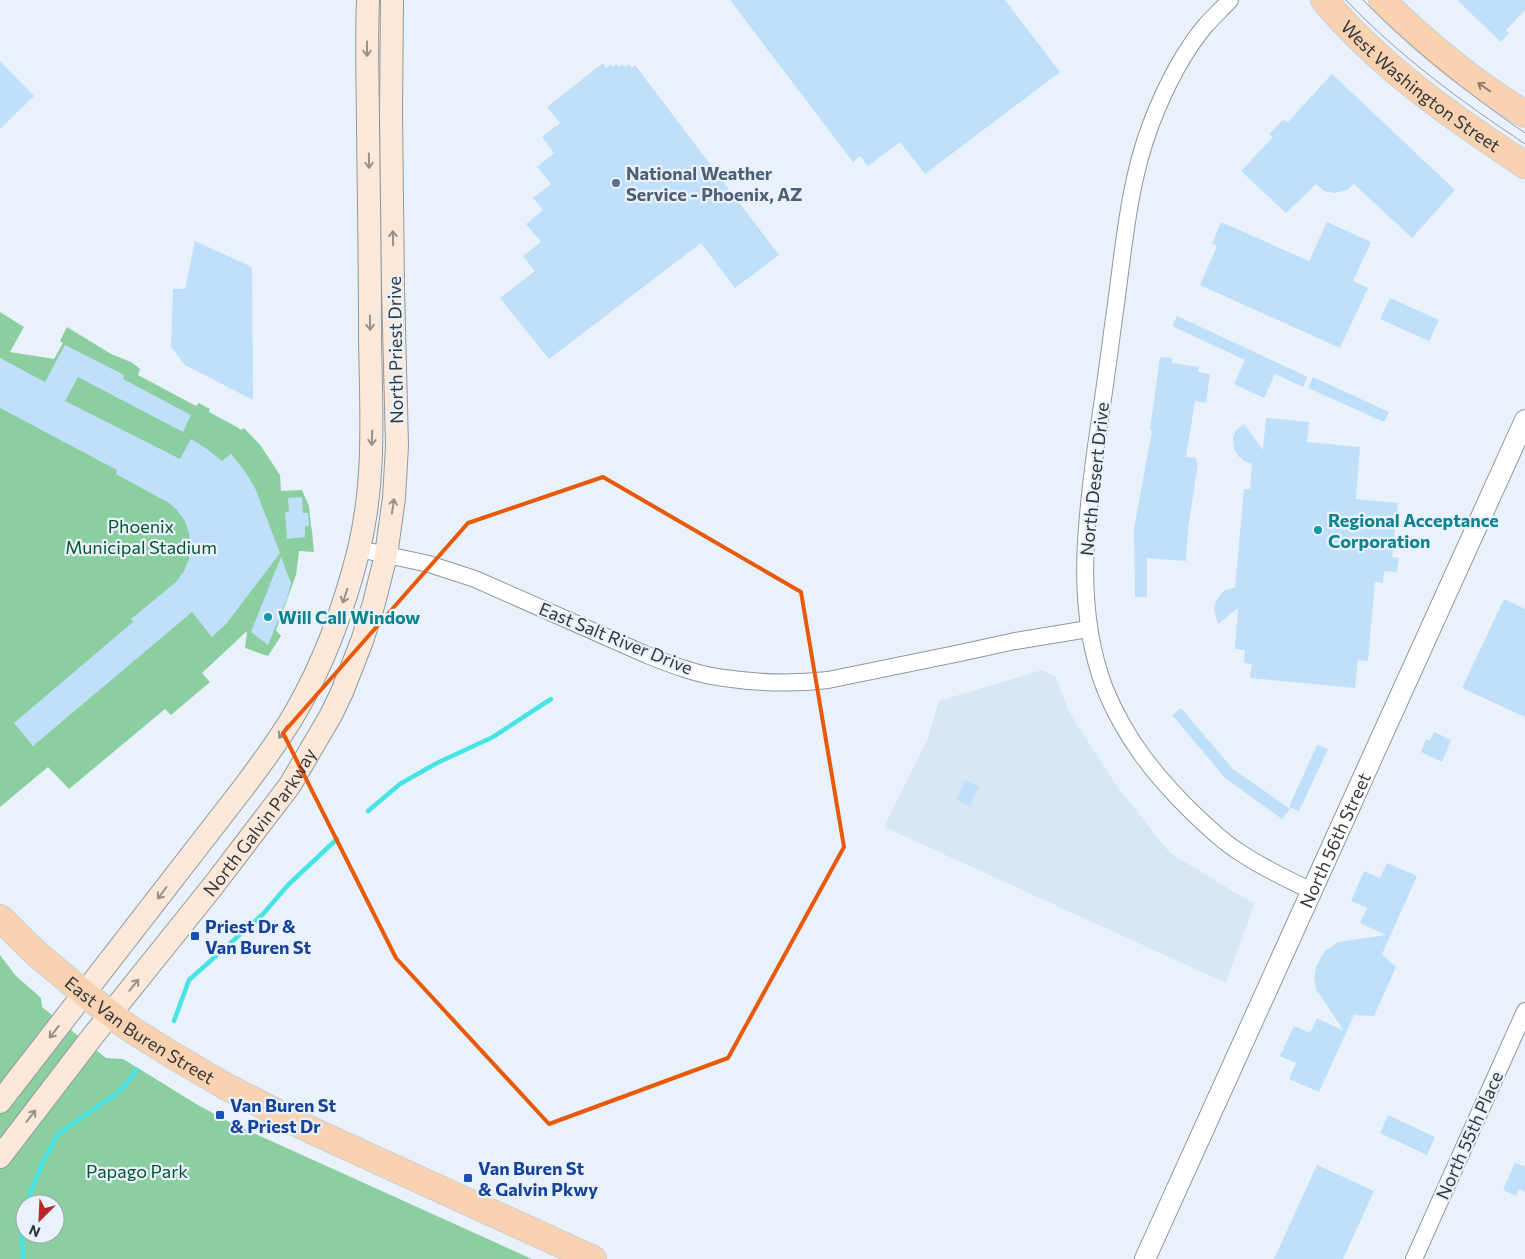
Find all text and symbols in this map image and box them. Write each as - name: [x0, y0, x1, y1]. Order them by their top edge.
- street label: West Washington Street: [1337, 15, 1505, 157]
- one-way arrow: [363, 40, 372, 56]
- one-way arrow: [1477, 82, 1491, 92]
- one-way arrow: [364, 153, 373, 169]
- place label: National Weather Service - Phoenix, AZ: [626, 162, 802, 205]
- marker: National Weather Service - Phoenix, AZ: [610, 177, 622, 189]
- one-way arrow: [388, 230, 397, 246]
- street label: North Priest Drive: [383, 276, 407, 424]
- one-way arrow: [365, 315, 375, 331]
- street label: North Desert Drive: [1075, 401, 1113, 557]
- one-way arrow: [367, 430, 377, 446]
- one-way arrow: [388, 499, 398, 515]
- place label: Regional Acceptance Corporation: [1328, 509, 1499, 552]
- park label: Phoenix Municipal Stadium: [65, 515, 217, 558]
- marker: Regional Acceptance Corporation: [1312, 524, 1324, 536]
- one-way arrow: [339, 587, 349, 603]
- street label: East Salt River Drive: [536, 597, 696, 679]
- place label: Will Call Window: [278, 606, 420, 628]
- marker: Will Call Window: [262, 611, 274, 623]
- one-way arrow: [278, 724, 288, 738]
- street label: North Galvin Parkway: [198, 744, 320, 900]
- street label: North 56th Street: [1295, 769, 1375, 911]
- one-way arrow: [157, 887, 168, 900]
- place label: Priest Dr & Van Buren St: [205, 915, 311, 958]
- marker: Priest Dr & Van Buren St: [189, 930, 201, 942]
- street label: East Van Buren Street: [61, 971, 219, 1089]
- one-way arrow: [128, 979, 139, 992]
- one-way arrow: [49, 1025, 60, 1038]
- street label: North 55th Place: [1431, 1067, 1507, 1203]
- place label: Van Buren St & Priest Dr: [230, 1094, 336, 1137]
- marker: Van Buren St & Priest Dr: [214, 1109, 226, 1121]
- one-way arrow: [26, 1110, 37, 1123]
- place label: Van Buren St & Galvin Pkwy: [478, 1157, 598, 1200]
- park label: Papago Park: [86, 1160, 188, 1182]
- marker: Van Buren St & Galvin Pkwy: [462, 1172, 474, 1184]
- north arrow: [15, 1194, 65, 1244]
- text: N: [26, 1221, 43, 1241]

